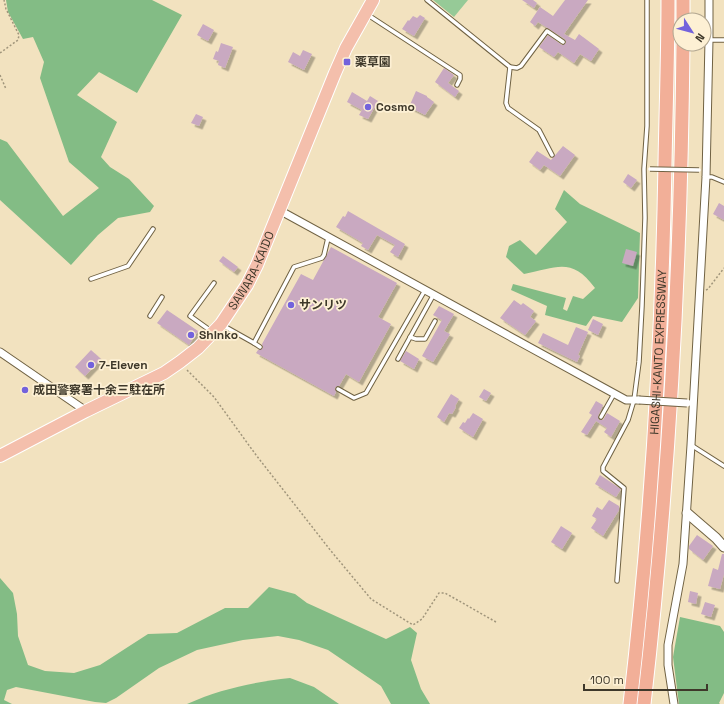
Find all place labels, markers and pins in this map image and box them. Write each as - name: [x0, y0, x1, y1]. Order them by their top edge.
- place label: 薬草園: [355, 54, 391, 70]
- marker: 薬草園: [342, 57, 352, 67]
- place label: Cosmo: [376, 99, 415, 115]
- marker: Cosmo: [363, 102, 373, 112]
- place label: サンリツ: [299, 297, 347, 313]
- marker: サンリツ: [286, 300, 296, 310]
- place label: Shinko: [199, 327, 238, 343]
- marker: Shinko: [186, 330, 196, 340]
- place label: 7-Eleven: [99, 357, 148, 373]
- marker: 7-Eleven: [86, 360, 96, 370]
- place label: 成田警察署十余三駐在所: [33, 382, 165, 398]
- marker: 成田警察署十余三駐在所: [20, 385, 30, 395]

